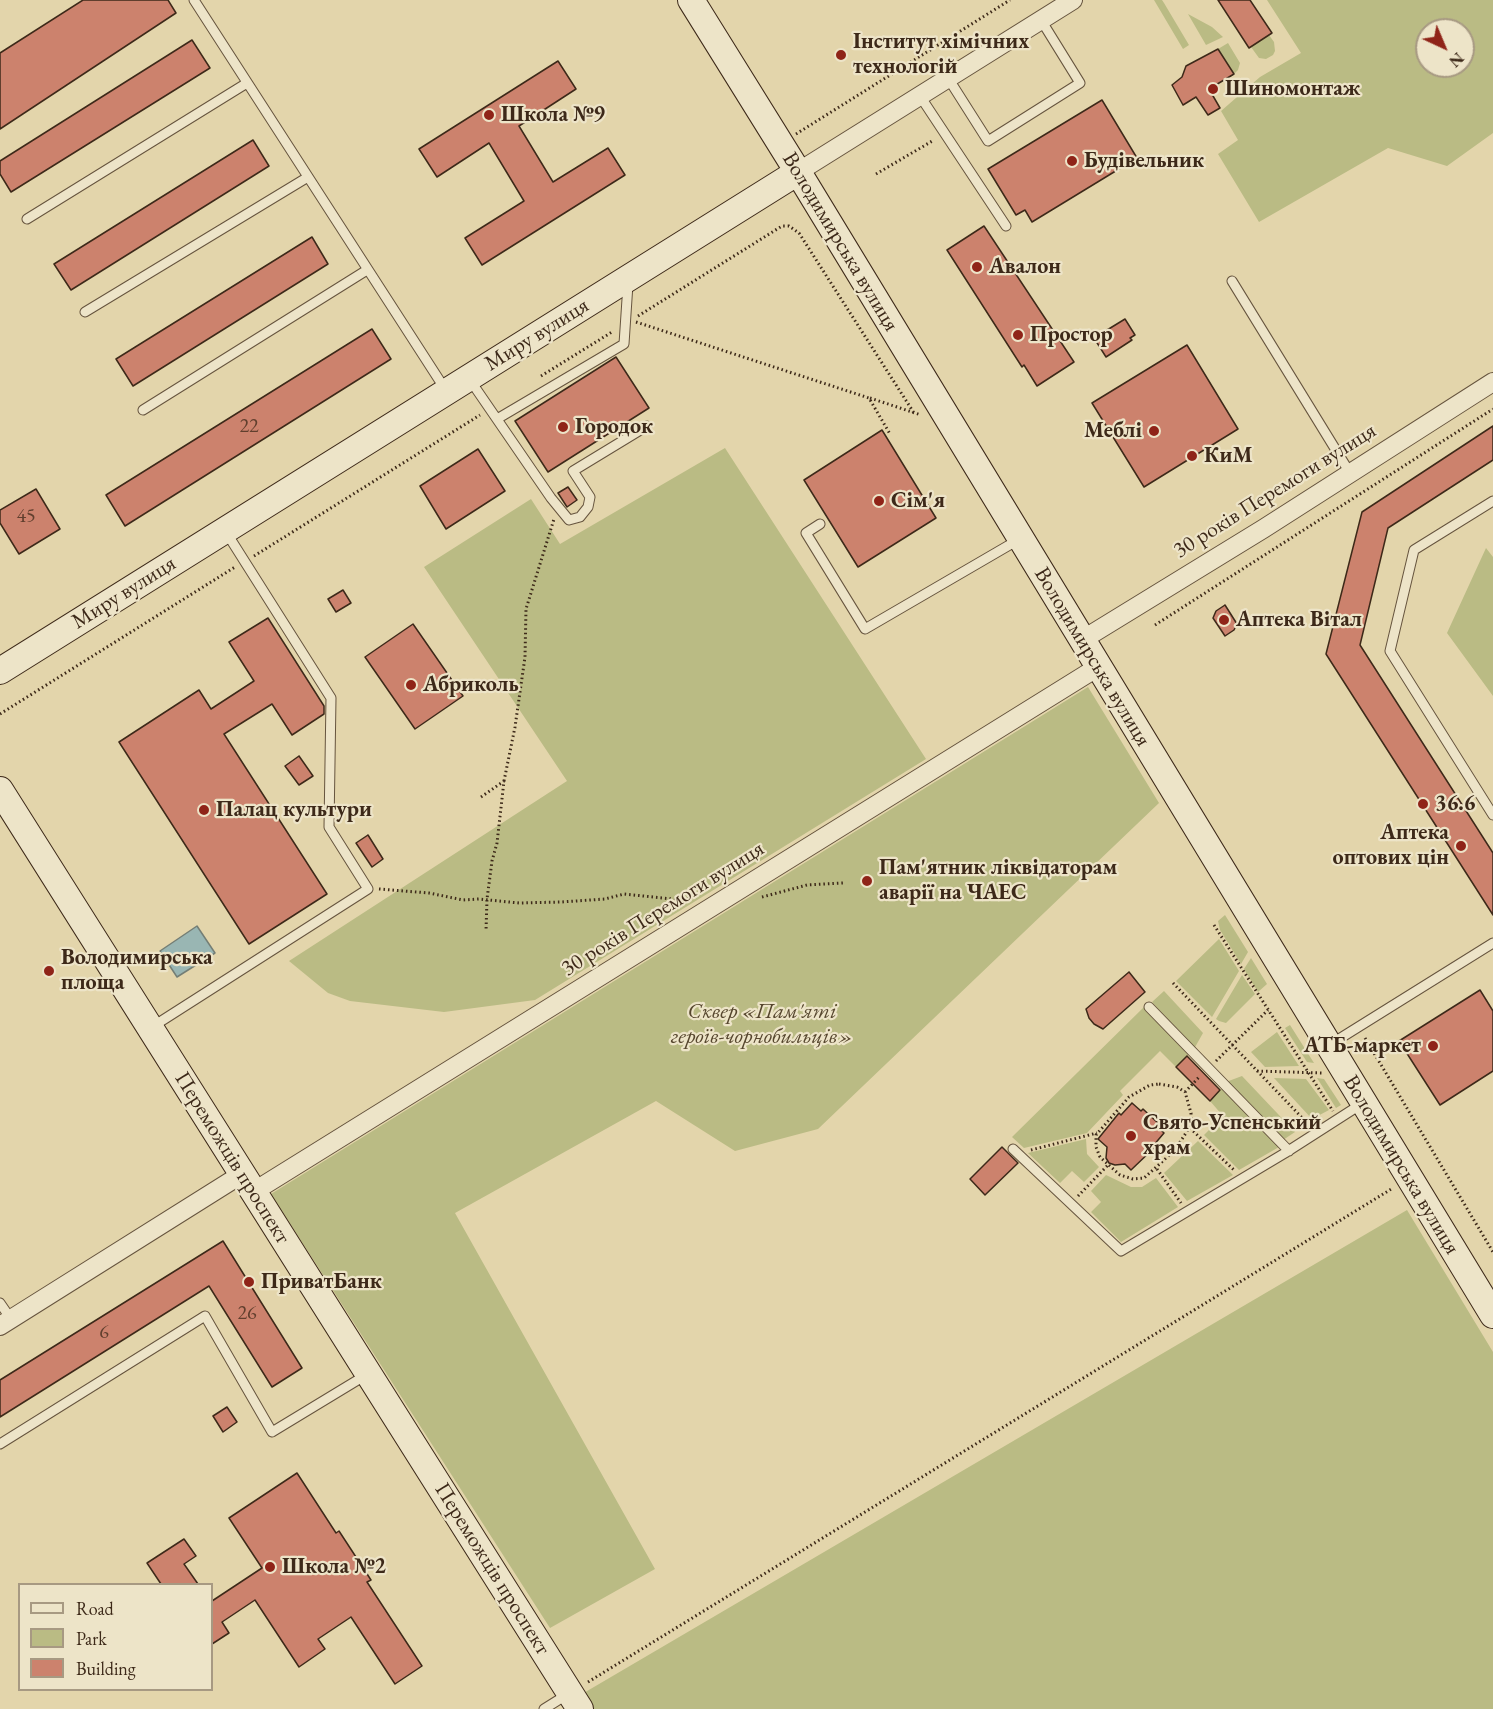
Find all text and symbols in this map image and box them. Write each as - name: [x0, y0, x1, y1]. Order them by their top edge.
- north arrow: [1415, 18, 1475, 78]
- place label: Інститут хімічних технологій: [853, 29, 1029, 80]
- marker: Інститут хімічних технологій: [834, 48, 848, 62]
- text: N: [1445, 48, 1468, 72]
- place label: Шиномонтаж: [1225, 76, 1361, 102]
- marker: Шиномонтаж: [1206, 82, 1220, 96]
- place label: Школа №9: [501, 102, 605, 128]
- marker: Школа №9: [482, 108, 496, 122]
- street label: Володимирська вулиця: [776, 148, 904, 336]
- place label: Будівельник: [1084, 148, 1204, 174]
- marker: Будівельник: [1065, 154, 1079, 168]
- place label: Авалон: [989, 254, 1061, 280]
- marker: Авалон: [970, 260, 984, 274]
- street label: Миру вулиця: [480, 293, 594, 377]
- place label: Простор: [1030, 322, 1113, 348]
- marker: Простор: [1011, 328, 1025, 342]
- place label: Городок: [575, 414, 653, 440]
- house number: 22: [239, 415, 259, 439]
- place label: Меблі: [1084, 418, 1142, 444]
- street label: 30 років Перемоги вулиця: [1169, 418, 1381, 564]
- marker: Городок: [556, 420, 570, 434]
- marker: Меблі: [1147, 424, 1161, 438]
- place label: КиМ: [1204, 443, 1253, 469]
- marker: КиМ: [1185, 449, 1199, 463]
- place label: Сім'я: [891, 488, 945, 514]
- marker: Сім'я: [872, 494, 886, 508]
- house number: 45: [16, 505, 36, 529]
- street label: Миру вулиця: [67, 551, 181, 635]
- street label: Володимирська вулиця: [1028, 563, 1156, 751]
- place label: Аптека Вітал: [1236, 607, 1362, 633]
- marker: Аптека Вітал: [1217, 613, 1231, 627]
- place label: Абриколь: [423, 672, 519, 698]
- marker: Абриколь: [404, 678, 418, 692]
- place label: 36.6: [1435, 791, 1475, 817]
- place label: Палац культури: [216, 797, 372, 823]
- marker: 36.6: [1416, 797, 1430, 811]
- marker: Палац культури: [197, 803, 211, 817]
- place label: Аптека оптових цін: [1333, 820, 1449, 872]
- street label: 30 років Перемоги вулиця: [557, 836, 769, 982]
- marker: Аптека оптових цін: [1454, 839, 1468, 853]
- place label: Пам'ятник ліквідаторам аварії на ЧАЕС: [879, 855, 1117, 906]
- marker: Пам'ятник ліквідаторам аварії на ЧАЕС: [860, 874, 874, 888]
- place label: Володимирська площа: [61, 945, 213, 996]
- marker: Володимирська площа: [42, 964, 56, 978]
- park label: Сквер «Пам'яті героїв-чорнобильців»: [671, 999, 853, 1050]
- place label: АТБ-маркет: [1304, 1033, 1421, 1059]
- marker: АТБ-маркет: [1426, 1039, 1440, 1053]
- street label: Переможців проспект: [168, 1067, 296, 1249]
- street label: Володимирська вулиця: [1337, 1071, 1465, 1259]
- place label: Свято-Успенський храм: [1143, 1110, 1321, 1162]
- marker: Свято-Успенський храм: [1124, 1129, 1138, 1143]
- place label: ПриватБанк: [261, 1269, 382, 1295]
- marker: ПриватБанк: [242, 1275, 256, 1289]
- house number: 26: [237, 1302, 257, 1326]
- house number: 6: [99, 1321, 109, 1345]
- street label: Переможців проспект: [428, 1478, 556, 1660]
- place label: Школа №2: [282, 1554, 386, 1580]
- marker: Школа №2: [263, 1560, 277, 1574]
- legend: [18, 1583, 213, 1691]
- text: Road: [76, 1597, 114, 1620]
- text: Park: [76, 1627, 107, 1650]
- text: Building: [76, 1657, 136, 1680]

